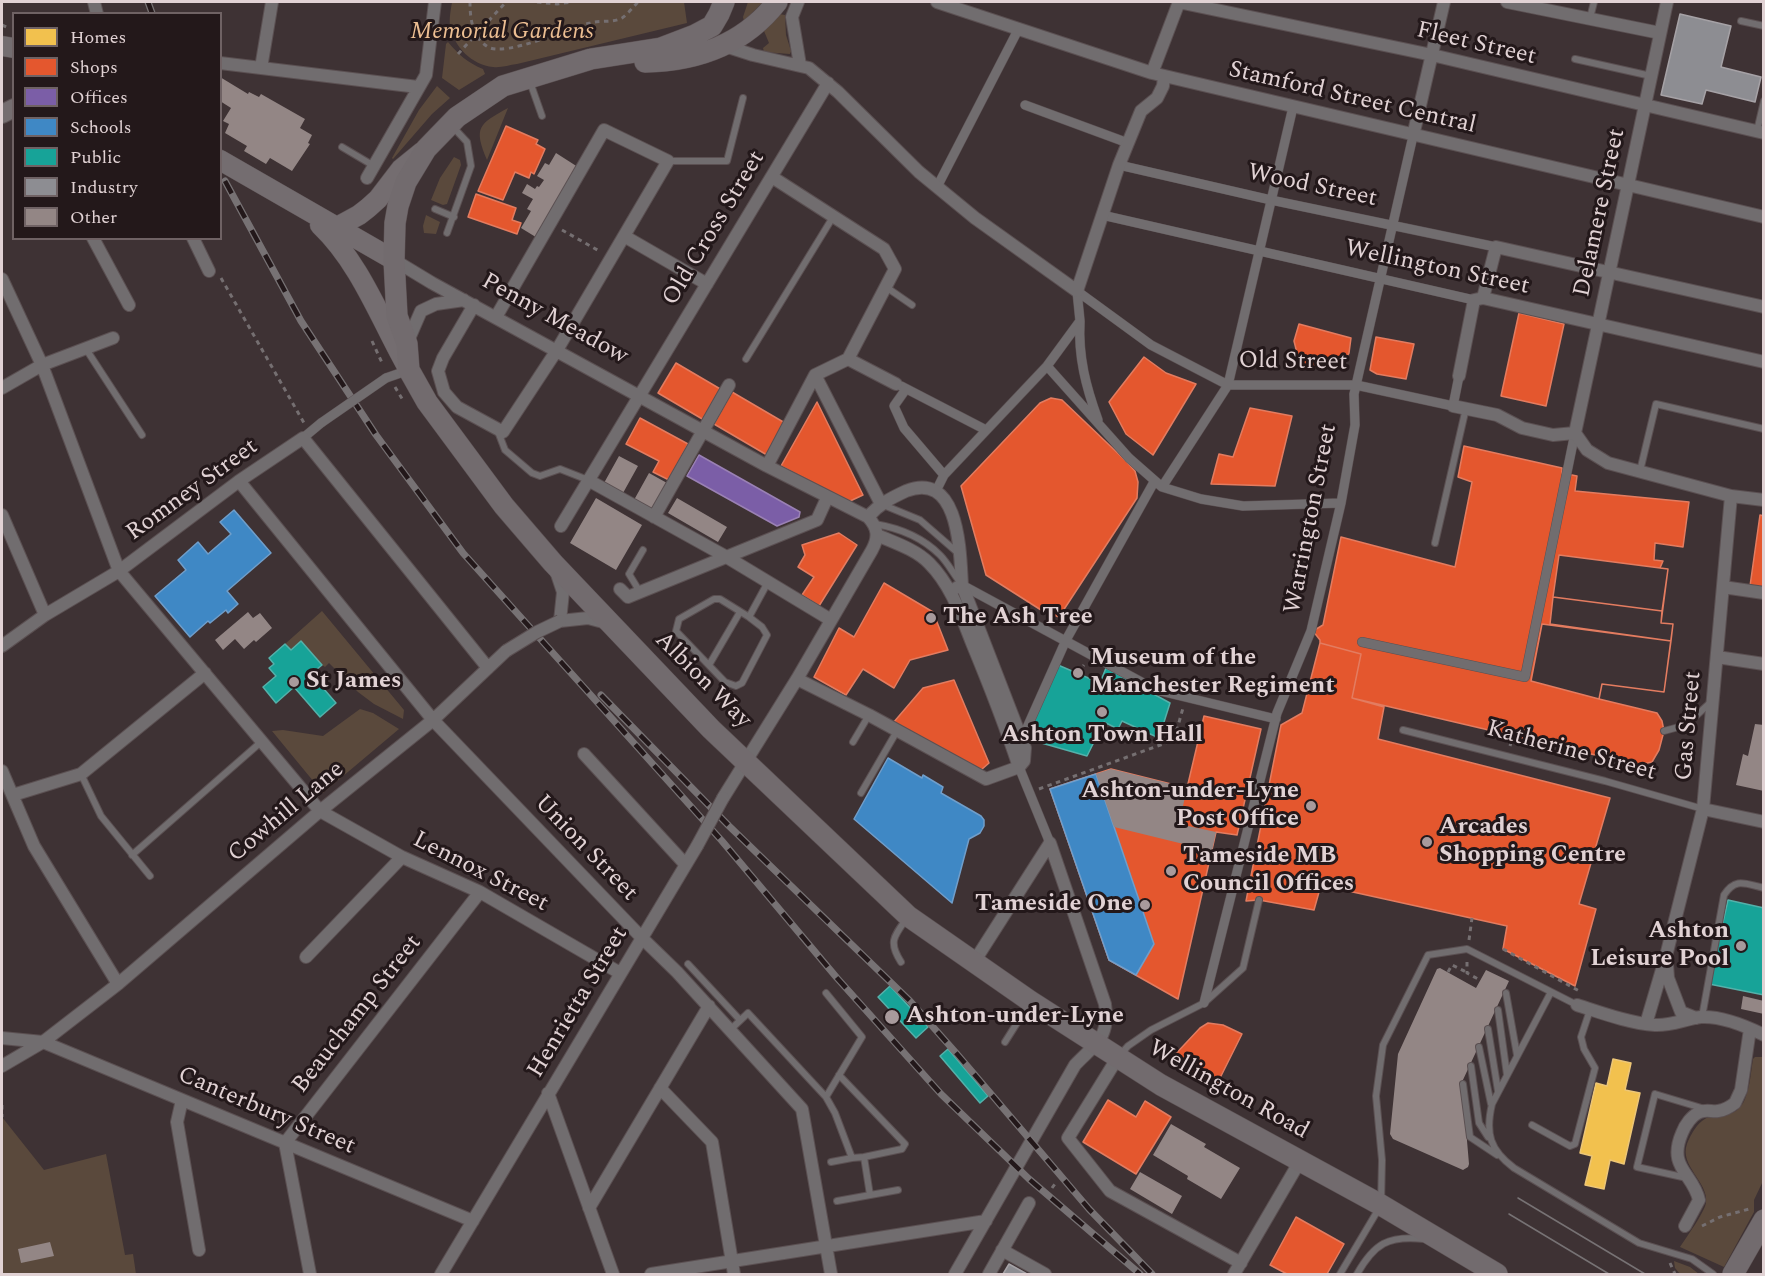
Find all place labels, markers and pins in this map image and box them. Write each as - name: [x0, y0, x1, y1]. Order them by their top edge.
- place label: The Ash Tree: [943, 604, 1093, 632]
- marker: The Ash Tree: [924, 611, 938, 625]
- place label: Museum of the Manchester Regiment: [1090, 645, 1335, 701]
- marker: Museum of the Manchester Regiment: [1071, 666, 1085, 680]
- place label: St James: [306, 668, 401, 696]
- marker: St James: [287, 675, 301, 689]
- marker: Ashton Town Hall: [1095, 705, 1109, 719]
- place label: Ashton Town Hall: [1001, 722, 1203, 750]
- place label: Ashton-under-Lyne Post Office: [1081, 778, 1299, 834]
- marker: Ashton-under-Lyne Post Office: [1304, 799, 1318, 813]
- place label: Arcades Shopping Centre: [1439, 814, 1626, 870]
- marker: Arcades Shopping Centre: [1420, 835, 1434, 849]
- place label: Tameside MB Council Offices: [1183, 843, 1354, 899]
- marker: Tameside MB Council Offices: [1164, 864, 1178, 878]
- place label: Tameside One: [975, 891, 1133, 919]
- marker: Tameside One: [1138, 898, 1152, 912]
- place label: Ashton Leisure Pool: [1590, 918, 1729, 974]
- marker: Ashton Leisure Pool: [1734, 939, 1748, 953]
- place label: Ashton-under-Lyne: [906, 1003, 1124, 1031]
- marker: Ashton-under-Lyne: [883, 1008, 901, 1026]

